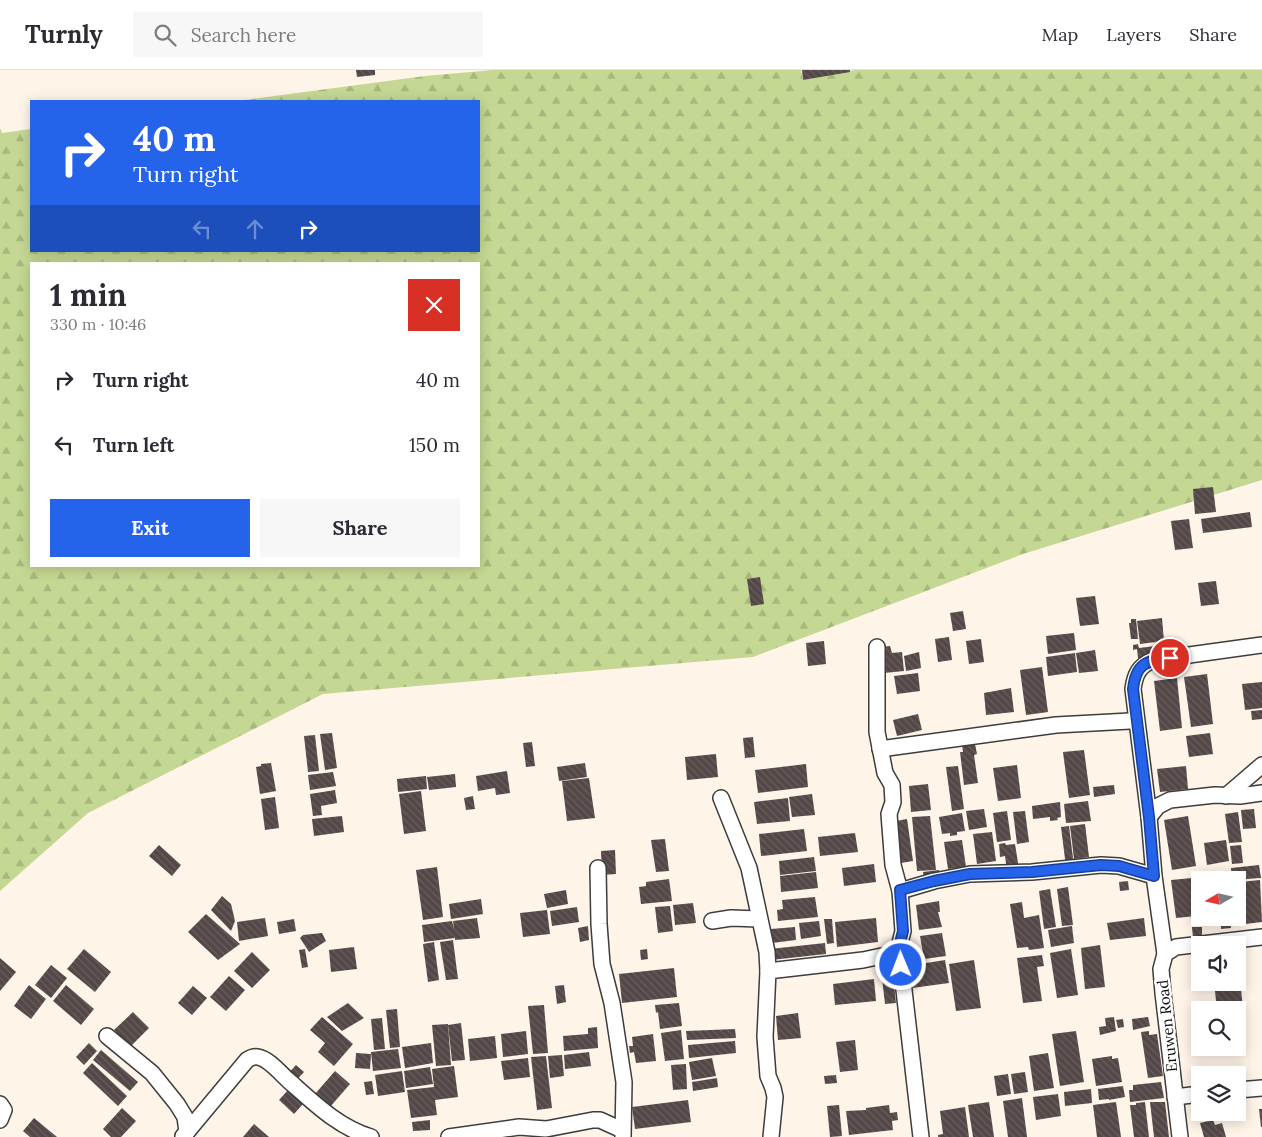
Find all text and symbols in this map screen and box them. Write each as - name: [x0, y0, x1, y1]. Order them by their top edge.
- search box: [133, 12, 483, 57]
- text: Turnly: [25, 19, 103, 50]
- icon: search: [151, 21, 179, 49]
- text: Search here: [191, 23, 296, 47]
- text: Map: [1042, 23, 1078, 46]
- text: Layers: [1106, 23, 1161, 46]
- text: Share: [1189, 23, 1237, 46]
- text: 40 m: [133, 116, 216, 161]
- icon: right: [50, 120, 115, 185]
- text: Turn right: [133, 160, 238, 188]
- icon: left: [188, 215, 216, 243]
- icon: ahead: [241, 215, 269, 243]
- icon: right: [294, 215, 322, 243]
- text: 1 min: [50, 276, 127, 314]
- button: close: [408, 279, 460, 331]
- text: 330 m · 10:46: [50, 314, 146, 334]
- icon: right: [50, 366, 78, 394]
- text: Turn right: [93, 368, 189, 392]
- text: 40 m: [416, 368, 460, 392]
- icon: left: [50, 431, 78, 459]
- text: Turn left: [93, 433, 174, 457]
- text: 150 m: [409, 433, 460, 457]
- button: Exit: [50, 499, 250, 557]
- button: Share: [260, 499, 460, 557]
- pin: [1149, 637, 1191, 679]
- icon: arrive: [1156, 644, 1184, 672]
- north arrow: [1191, 871, 1246, 926]
- map controls: [1191, 871, 1246, 1121]
- button: sound: [1191, 936, 1246, 991]
- position arrow: [874, 938, 926, 990]
- street label: Eruwen Road: [1153, 979, 1181, 1073]
- button: search: [1191, 1001, 1246, 1056]
- button: layers: [1191, 1066, 1246, 1121]

